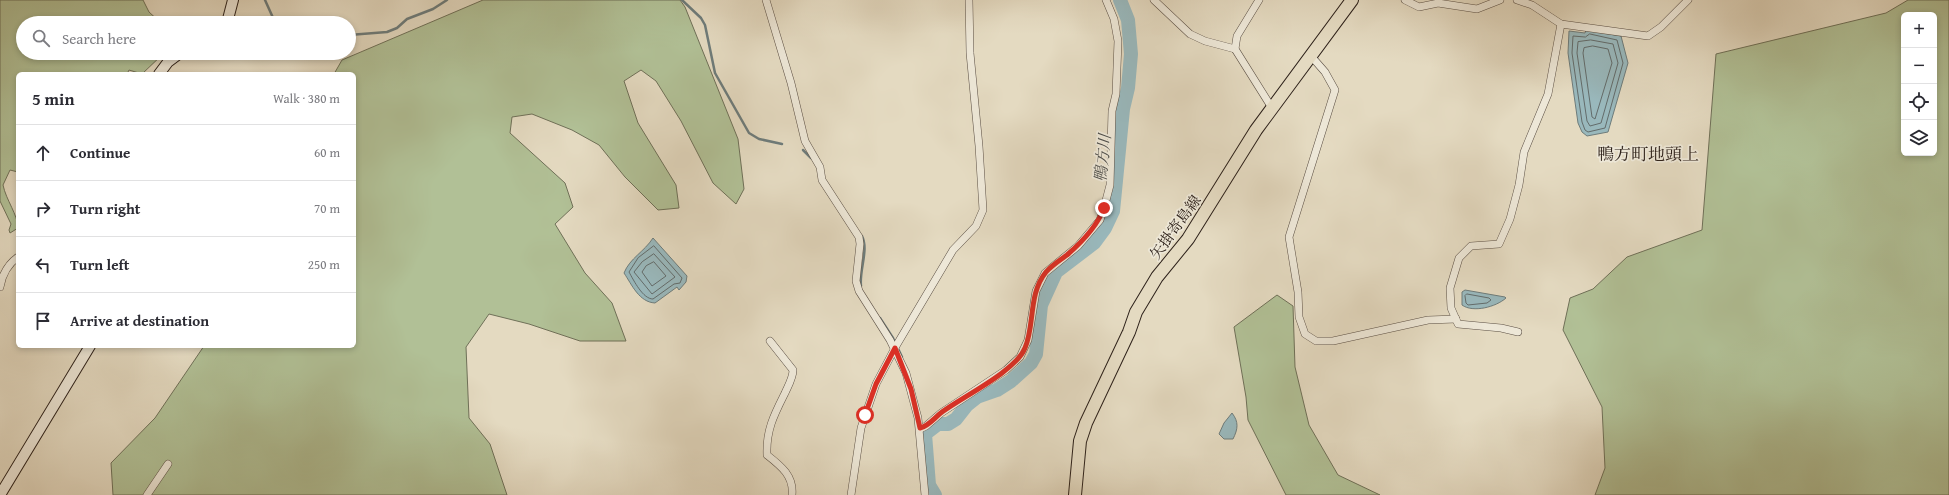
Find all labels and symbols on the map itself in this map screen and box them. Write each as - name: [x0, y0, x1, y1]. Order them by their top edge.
- water label: 鴨方川: [1088, 131, 1117, 183]
- district label: 鴨方町地頭上: [1597, 141, 1699, 166]
- street label: 矢掛寄島線: [1144, 190, 1206, 264]
- route end: [1095, 199, 1113, 217]
- route start: [856, 406, 874, 424]

